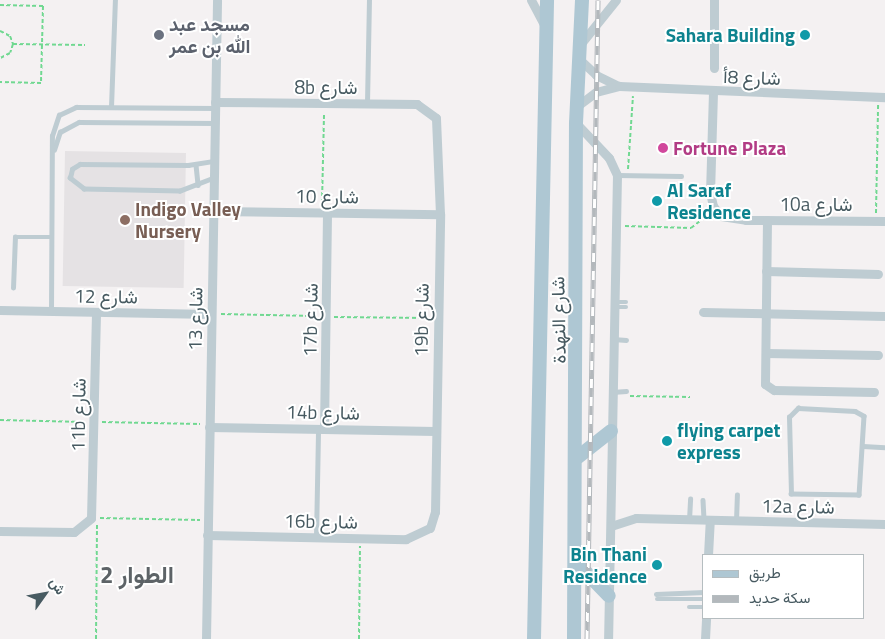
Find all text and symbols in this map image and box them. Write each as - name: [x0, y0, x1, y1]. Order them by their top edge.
- place label: مسجد عبد الله بن عمر: [169, 13, 250, 57]
- place label: Sahara Building: [666, 24, 795, 46]
- marker: مسجد عبد الله بن عمر: [153, 29, 165, 41]
- marker: Sahara Building: [799, 29, 811, 41]
- street label: شارع 8أ: [723, 65, 781, 89]
- street label: 8b شارع: [294, 76, 358, 98]
- place label: Fortune Plaza: [673, 137, 786, 159]
- marker: Fortune Plaza: [657, 142, 669, 154]
- place label: Al Saraf Residence: [667, 179, 751, 223]
- street label: شارع 10: [295, 184, 359, 208]
- street label: 10a شارع: [779, 193, 853, 215]
- marker: Al Saraf Residence: [651, 195, 663, 207]
- place label: Indigo Valley Nursery: [135, 198, 241, 242]
- marker: Indigo Valley Nursery: [119, 214, 131, 226]
- street label: شارع النهدة: [546, 276, 570, 364]
- street label: 17b شارع: [298, 283, 322, 357]
- street label: 19b شارع: [409, 283, 433, 357]
- street label: شارع 12: [74, 284, 138, 308]
- street label: شارع 13: [183, 287, 207, 351]
- street label: 11b شارع: [66, 378, 90, 452]
- street label: 14b شارع: [286, 400, 360, 424]
- place label: flying carpet express: [677, 419, 780, 463]
- marker: flying carpet express: [661, 435, 673, 447]
- street label: 12a شارع: [761, 494, 835, 518]
- street label: 16b شارع: [284, 509, 358, 533]
- place label: Bin Thani Residence: [563, 543, 647, 587]
- legend: [702, 554, 865, 619]
- marker: Bin Thani Residence: [651, 559, 663, 571]
- district label: الطوار 2: [100, 561, 174, 589]
- text: طريق: [749, 561, 781, 584]
- north arrow: [20, 569, 70, 619]
- text: ش: [45, 573, 72, 598]
- text: سكة حديد: [749, 586, 810, 609]

